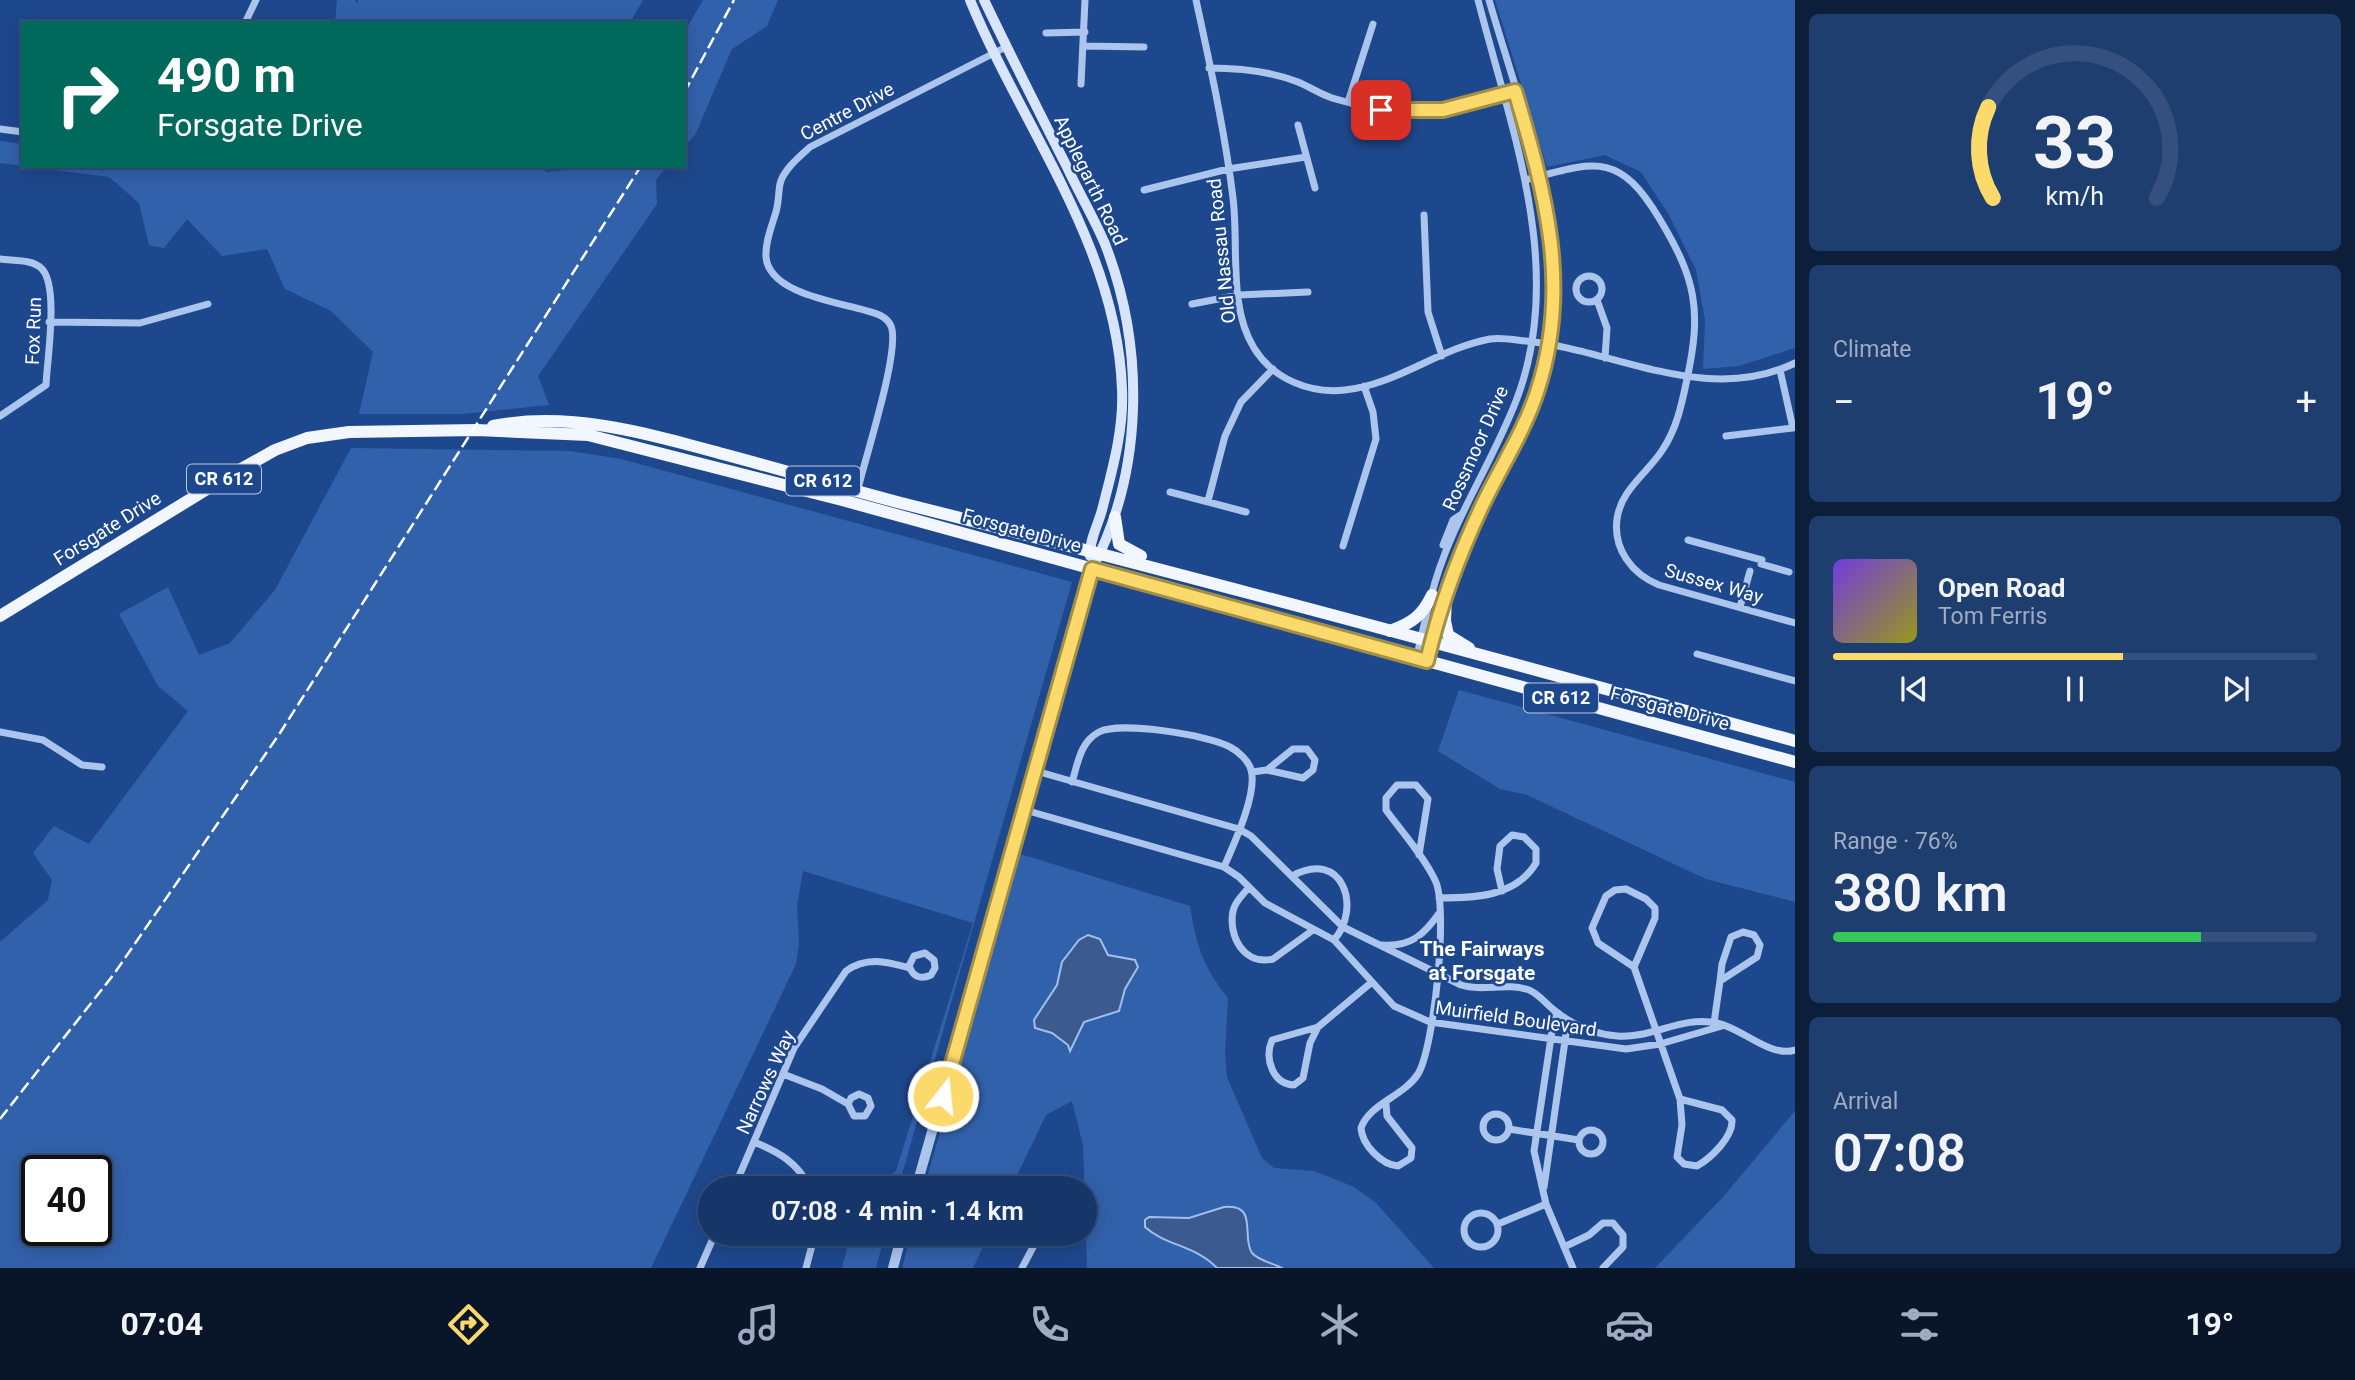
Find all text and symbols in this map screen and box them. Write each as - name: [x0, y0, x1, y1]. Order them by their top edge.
- text: 490 m: [157, 47, 296, 104]
- icon: right: [42, 49, 133, 140]
- street label: Centre Drive: [796, 77, 898, 146]
- pin: [1351, 80, 1411, 140]
- icon: arrive: [1362, 91, 1400, 129]
- text: 33: [2033, 101, 2117, 187]
- text: Forsgate Drive: [157, 106, 363, 144]
- street label: Applegarth Road: [1049, 112, 1132, 249]
- street label: Old Nassau Road: [1202, 177, 1241, 325]
- text: km/h: [2046, 182, 2104, 211]
- street label: Fox Run: [21, 297, 46, 365]
- text: Climate: [1833, 336, 1912, 363]
- text: 19°: [2035, 371, 2115, 432]
- text: −: [1833, 380, 1855, 424]
- text: +: [2295, 380, 2317, 424]
- street label: Rossmoor Drive: [1438, 382, 1513, 514]
- road number: CR 612: [187, 464, 261, 494]
- road number: CR 612: [786, 466, 860, 495]
- street label: Forsgate Drive: [49, 486, 165, 571]
- street label: Forsgate Drive: [960, 504, 1084, 557]
- street label: Sussex Way: [1662, 558, 1766, 609]
- text: Open Road: [1938, 573, 2066, 603]
- text: Tom Ferris: [1938, 603, 2047, 630]
- icon: previous: [1895, 670, 1933, 708]
- icon: pause: [2056, 670, 2094, 708]
- icon: next: [2217, 670, 2255, 708]
- street label: Forsgate Drive: [1608, 682, 1732, 735]
- road number: CR 612: [1524, 684, 1598, 712]
- text: Range · 76%: [1833, 828, 1958, 855]
- text: 380 km: [1833, 863, 2008, 924]
- district label: The Fairways at Forsgate: [1419, 937, 1545, 985]
- street label: Muirfield Boulevard: [1434, 996, 1598, 1041]
- street label: Narrows Way: [731, 1027, 800, 1138]
- position arrow: [906, 1059, 980, 1133]
- text: Arrival: [1833, 1088, 1898, 1115]
- text: 07:08: [1833, 1123, 1966, 1184]
- speed limit sign: 40: [21, 1155, 112, 1246]
- text: 07:08 · 4 min · 1.4 km: [771, 1196, 1024, 1226]
- icon: directions: [444, 1300, 493, 1349]
- icon: music: [734, 1300, 783, 1349]
- icon: phone: [1025, 1300, 1074, 1349]
- icon: climate: [1315, 1300, 1364, 1349]
- icon: car: [1605, 1300, 1654, 1349]
- icon: filters: [1895, 1300, 1944, 1349]
- text: 07:04: [121, 1305, 203, 1343]
- text: 19°: [2185, 1305, 2234, 1343]

